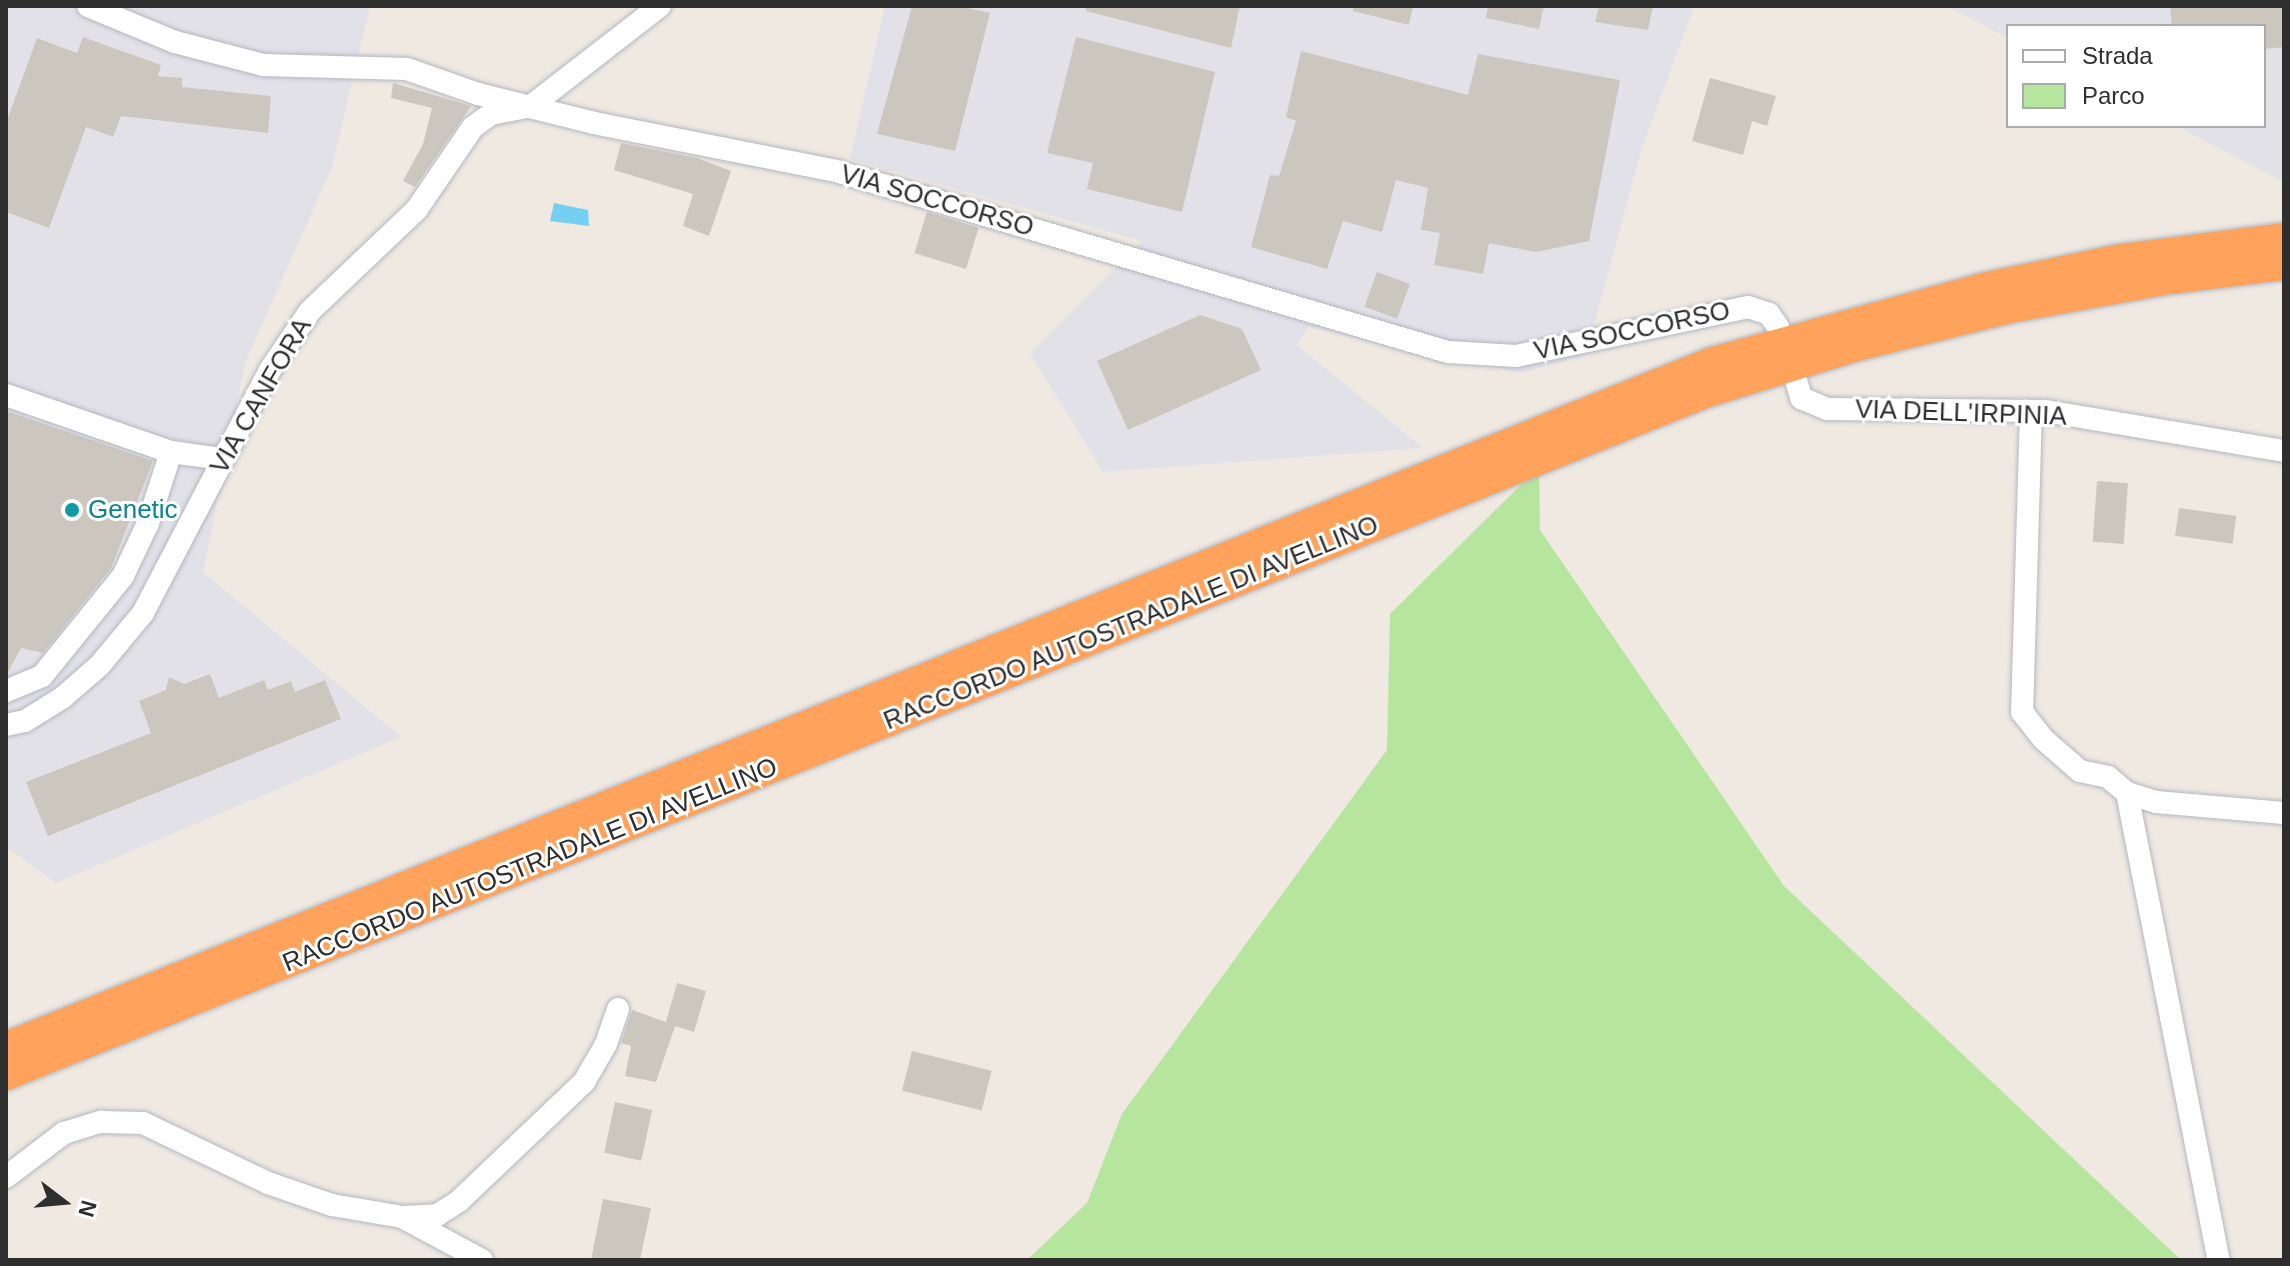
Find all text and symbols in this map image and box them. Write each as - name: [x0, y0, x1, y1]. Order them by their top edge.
- legend: [2006, 24, 2266, 128]
- text: Strada: [2082, 42, 2153, 69]
- text: Parco: [2082, 82, 2145, 109]
- street label: VIA SOCCORSO: [836, 158, 1038, 244]
- street label: VIA SOCCORSO: [1531, 295, 1733, 367]
- street label: VIA CANFORA: [203, 312, 319, 480]
- street label: VIA DELL'IRPINIA: [1854, 394, 2068, 432]
- place label: Genetic: [88, 494, 178, 526]
- marker: Genetic: [63, 501, 81, 519]
- street label: RACCORDO AUTOSTRADALE DI AVELLINO: [878, 509, 1384, 737]
- street label: RACCORDO AUTOSTRADALE DI AVELLINO: [277, 751, 783, 979]
- north arrow: [24, 1162, 104, 1242]
- text: N: [73, 1198, 102, 1220]

